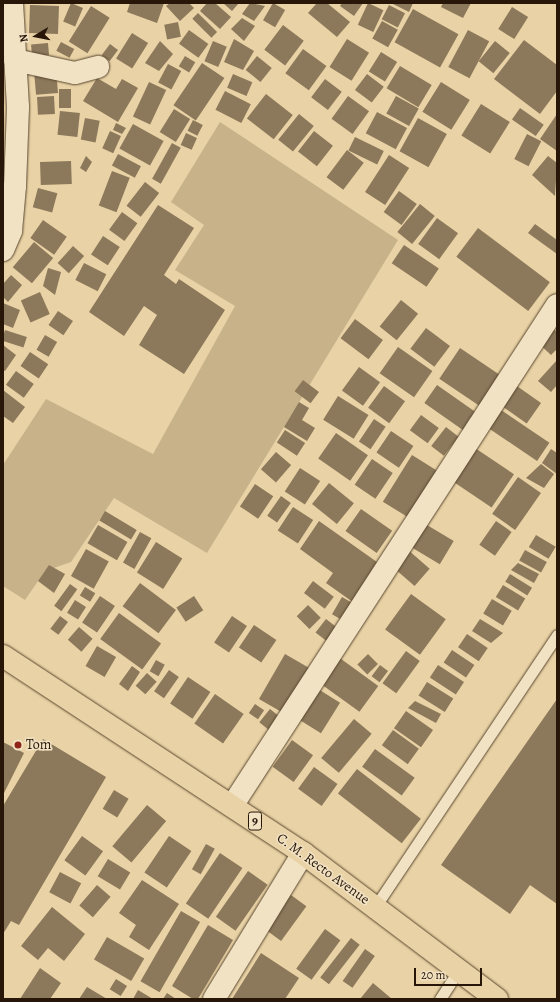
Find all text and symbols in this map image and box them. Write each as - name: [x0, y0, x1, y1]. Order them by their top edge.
- north arrow: [16, 16, 56, 56]
- text: N: [16, 33, 32, 43]
- place label: Tom: [26, 737, 51, 753]
- marker: Tom: [13, 740, 23, 750]
- road number: 9: [247, 810, 263, 832]
- street label: C. M. Recto Avenue: [273, 830, 373, 908]
- scale bar: [416, 960, 484, 986]
- text: 20 m: [421, 967, 445, 983]

